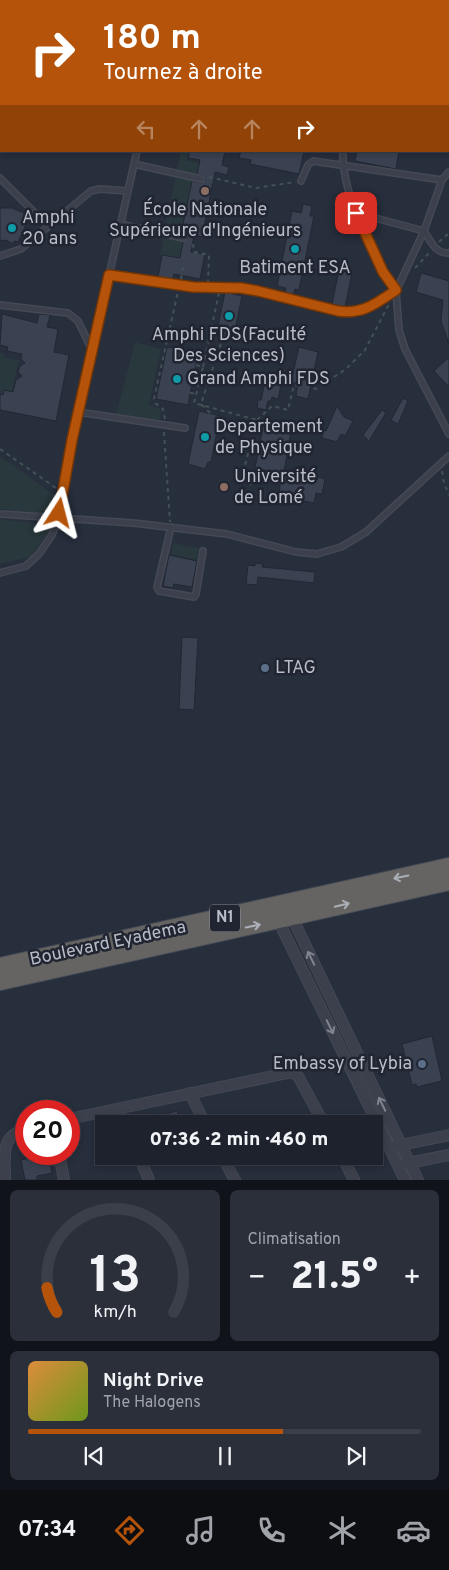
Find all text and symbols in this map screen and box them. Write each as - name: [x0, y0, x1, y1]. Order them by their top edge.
- text: 180 m: [103, 17, 201, 61]
- icon: right: [20, 20, 85, 85]
- text: Tournez à droite: [103, 60, 263, 87]
- icon: left: [132, 115, 160, 143]
- icon: ahead: [185, 115, 213, 143]
- icon: ahead: [238, 115, 266, 143]
- icon: right: [291, 115, 319, 143]
- marker: École Nationale Supérieure d'Ingénieurs: [199, 185, 211, 197]
- pin: [335, 192, 377, 234]
- place label: École Nationale Supérieure d'Ingénieurs: [109, 197, 301, 243]
- icon: arrive: [342, 199, 370, 227]
- place label: Amphi 20 ans: [22, 207, 77, 251]
- marker: Amphi 20 ans: [6, 222, 18, 234]
- marker: Batiment ESA: [289, 243, 301, 255]
- place label: Batiment ESA: [239, 257, 351, 280]
- marker: Amphi FDS(Faculté Des Sciences): [223, 310, 235, 322]
- place label: Amphi FDS(Faculté Des Sciences): [152, 324, 306, 368]
- place label: Grand Amphi FDS: [187, 368, 330, 391]
- marker: Grand Amphi FDS: [171, 373, 183, 385]
- place label: Departement de Physique: [215, 416, 323, 460]
- marker: Departement de Physique: [199, 431, 211, 443]
- place label: Université de Lomé: [234, 466, 316, 510]
- marker: Université de Lomé: [218, 481, 230, 493]
- position arrow: [32, 486, 84, 538]
- place label: LTAG: [275, 657, 316, 680]
- marker: LTAG: [259, 662, 271, 674]
- one-way arrow: [394, 873, 410, 882]
- one-way arrow: [334, 900, 350, 909]
- road number: N1: [210, 904, 240, 931]
- street label: Boulevard Eyadema: [28, 916, 188, 972]
- one-way arrow: [244, 920, 260, 930]
- one-way arrow: [306, 951, 315, 966]
- one-way arrow: [326, 1019, 335, 1034]
- place label: Embassy of Lybia: [273, 1053, 412, 1076]
- marker: Embassy of Lybia: [416, 1058, 428, 1070]
- one-way arrow: [377, 1097, 386, 1112]
- speed limit sign: 20: [15, 1100, 80, 1165]
- text: 07:36 · 2 min · 460 m: [150, 1128, 328, 1152]
- text: Climatisation: [248, 1230, 341, 1250]
- text: 13: [89, 1245, 141, 1311]
- text: 21.5°: [290, 1254, 378, 1303]
- text: −: [248, 1261, 266, 1297]
- text: +: [403, 1261, 421, 1297]
- text: km/h: [93, 1301, 136, 1324]
- text: Night Drive: [103, 1369, 204, 1393]
- text: The Halogens: [103, 1393, 201, 1413]
- icon: previous: [80, 1442, 108, 1470]
- icon: pause: [211, 1442, 239, 1470]
- icon: next: [342, 1442, 370, 1470]
- icon: directions: [112, 1513, 147, 1548]
- icon: music: [183, 1513, 218, 1548]
- icon: phone: [254, 1513, 289, 1548]
- icon: climate: [325, 1513, 360, 1548]
- icon: car: [396, 1513, 431, 1548]
- text: 07:34: [18, 1517, 77, 1544]

